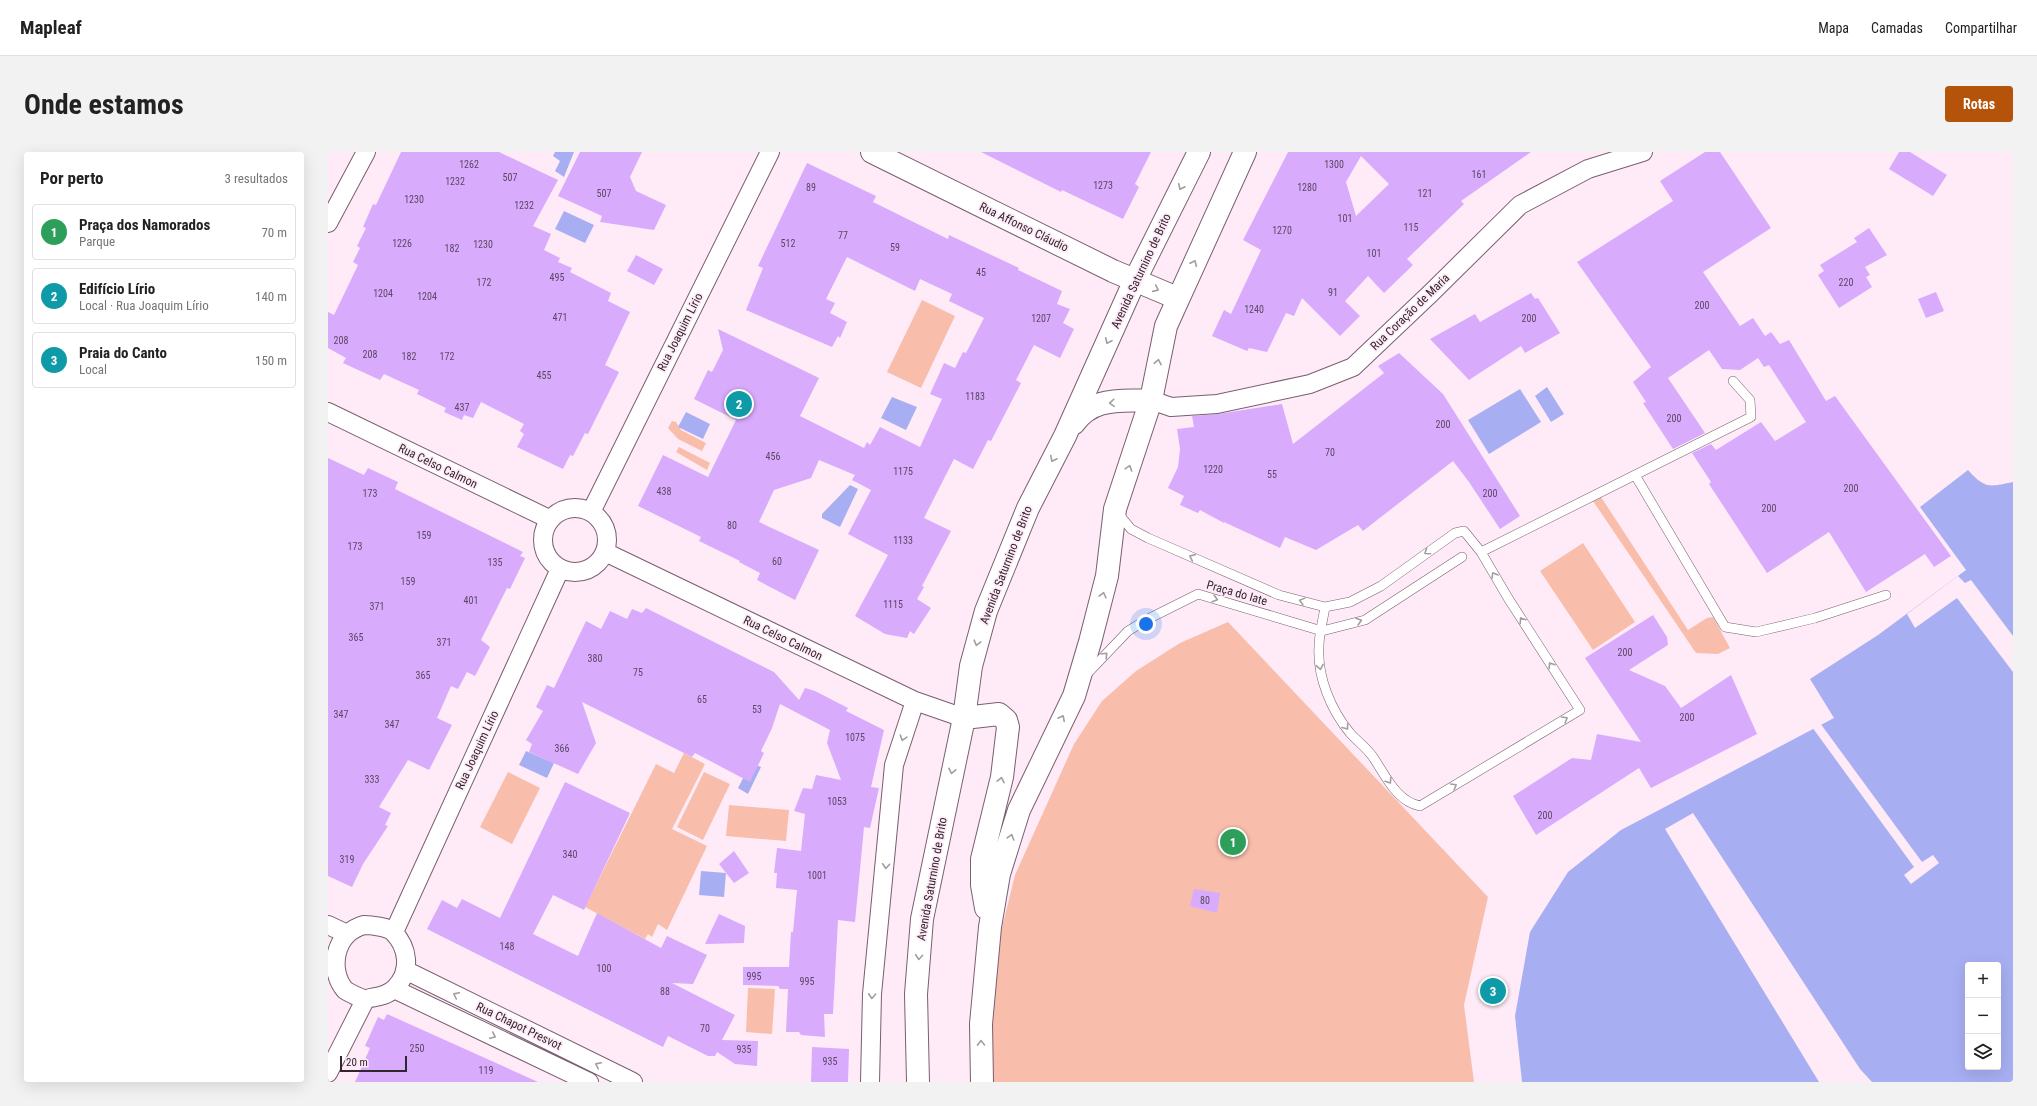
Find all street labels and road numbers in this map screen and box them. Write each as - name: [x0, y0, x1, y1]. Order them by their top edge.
- street label: Rua Affonso Cláudio: [977, 199, 1071, 255]
- street label: Avenida Saturnino de Brito: [1108, 211, 1174, 331]
- street label: Rua Coração de Maria: [1368, 271, 1452, 353]
- street label: Rua Joaquim Lírio: [654, 291, 706, 373]
- street label: Rua Celso Calmon: [396, 441, 480, 491]
- street label: Avenida Saturnino de Brito: [977, 504, 1035, 626]
- street label: Praça do Iate: [1205, 578, 1269, 608]
- street label: Rua Celso Calmon: [741, 613, 825, 663]
- street label: Rua Joaquim Lírio: [453, 708, 501, 792]
- street label: Avenida Saturnino de Brito: [914, 816, 950, 942]
- street label: Rua Chapot Presvot: [474, 999, 564, 1053]

